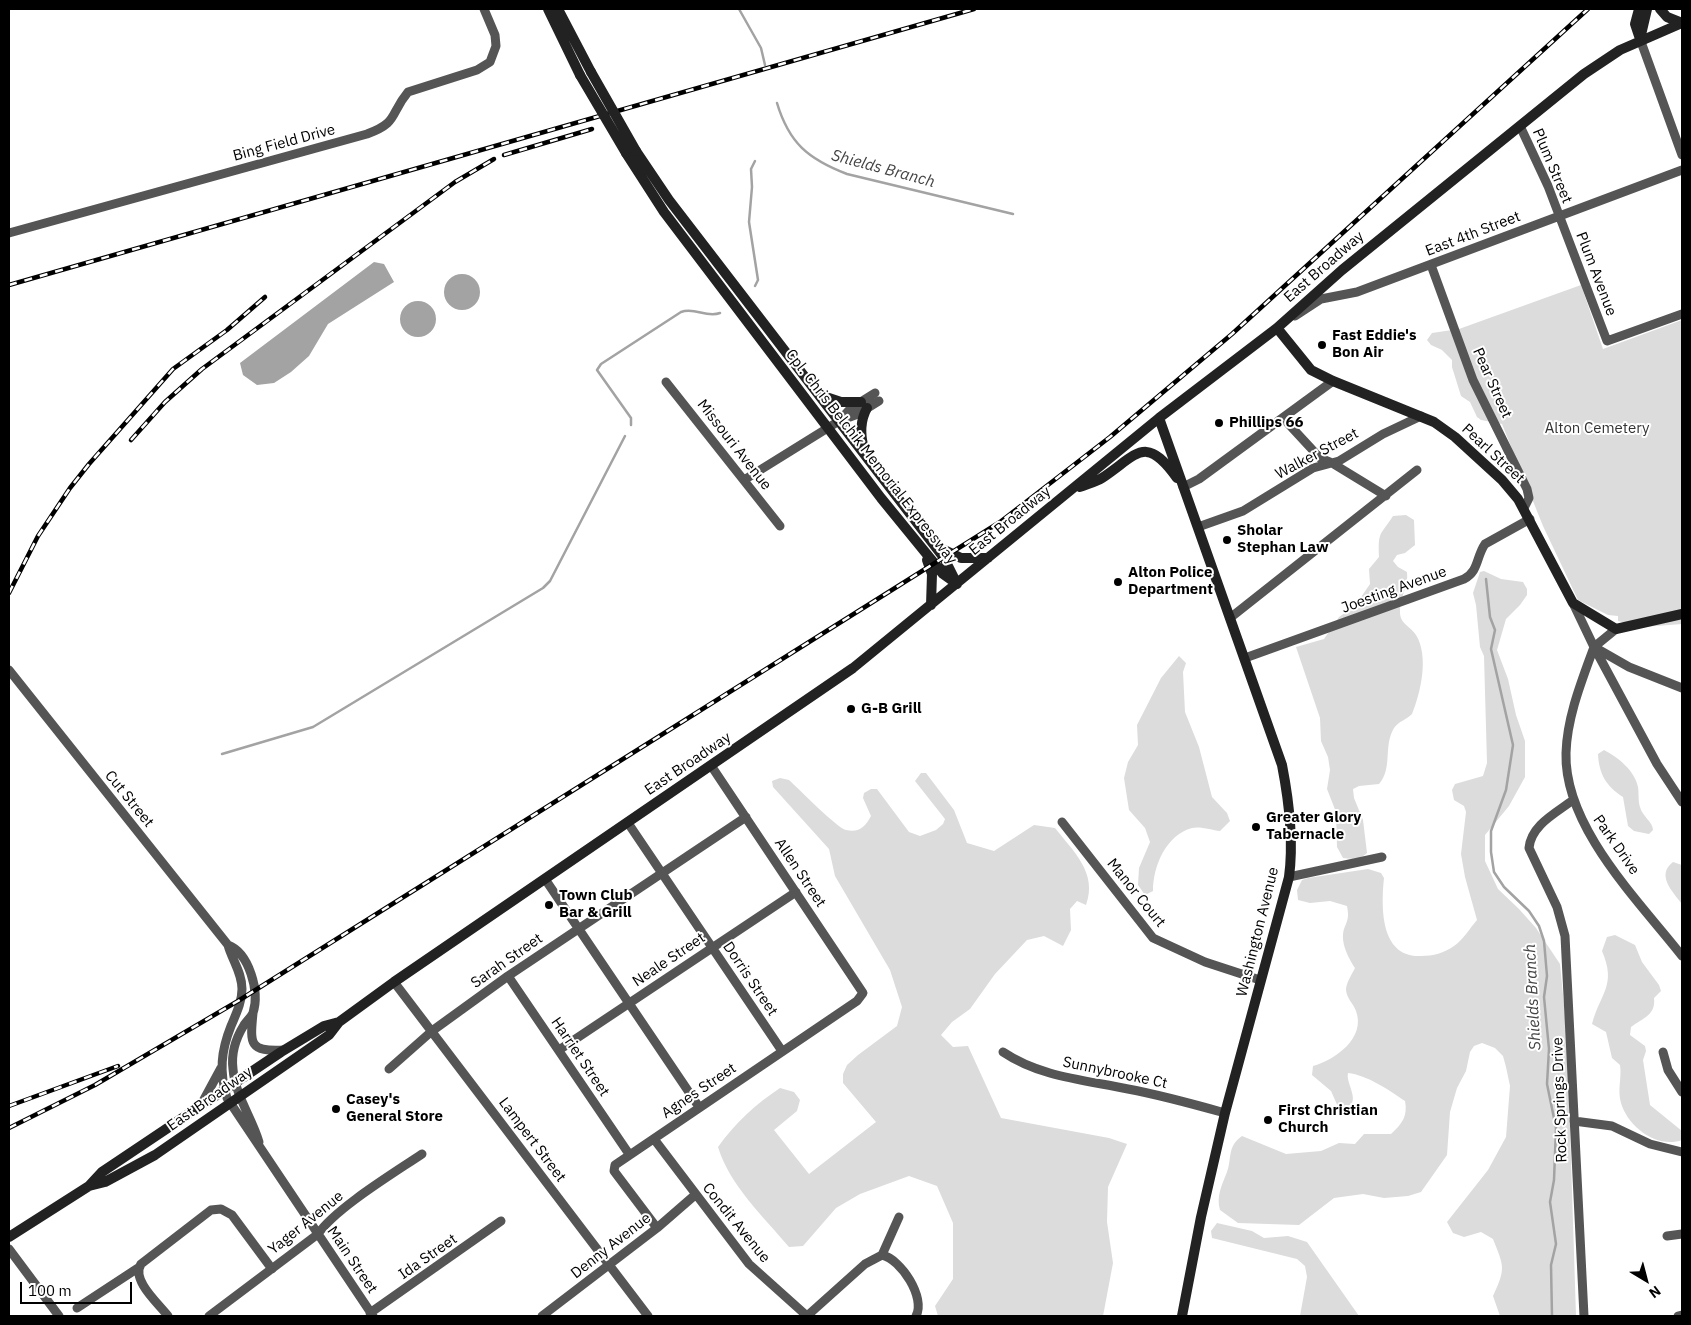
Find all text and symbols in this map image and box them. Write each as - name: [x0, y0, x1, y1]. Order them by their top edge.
- street label: Bing Field Drive: [231, 121, 337, 165]
- street label: Plum Street: [1528, 126, 1576, 206]
- water label: Shields Branch: [829, 146, 937, 192]
- street label: East 4th Street: [1423, 208, 1523, 260]
- street label: East Broadway: [1280, 227, 1368, 307]
- street label: Plum Avenue: [1572, 230, 1620, 318]
- place label: Fast Eddie's Bon Air: [1332, 327, 1417, 362]
- marker: Fast Eddie's Bon Air: [1316, 339, 1328, 351]
- street label: Pear Street: [1468, 345, 1516, 421]
- street label: Cpl. Chris Belchik Memorial Expressway: [781, 346, 961, 568]
- street label: Missouri Avenue: [693, 396, 775, 494]
- place label: Phillips 66: [1229, 414, 1304, 432]
- marker: Phillips 66: [1213, 417, 1225, 429]
- street label: Pearl Street: [1458, 420, 1528, 488]
- park label: Alton Cemetery: [1545, 420, 1649, 438]
- street label: Walker Street: [1272, 425, 1362, 483]
- street label: East Broadway: [966, 483, 1054, 559]
- place label: Sholar Stephan Law: [1237, 522, 1329, 557]
- marker: Sholar Stephan Law: [1221, 534, 1233, 546]
- street label: Joesting Avenue: [1339, 563, 1449, 617]
- place label: Alton Police Department: [1128, 564, 1213, 599]
- marker: Alton Police Department: [1112, 576, 1124, 588]
- place label: G-B Grill: [861, 700, 922, 718]
- marker: G-B Grill: [845, 703, 857, 715]
- street label: East Broadway: [642, 729, 734, 799]
- street label: Cut Street: [101, 767, 157, 831]
- place label: Greater Glory Tabernacle: [1266, 809, 1361, 844]
- street label: Park Drive: [1589, 812, 1643, 878]
- marker: Greater Glory Tabernacle: [1250, 821, 1262, 833]
- street label: Allen Street: [770, 835, 830, 911]
- street label: Manor Court: [1103, 855, 1169, 931]
- street label: Washington Avenue: [1233, 865, 1283, 999]
- place label: Town Club Bar & Grill: [559, 887, 633, 922]
- marker: Town Club Bar & Grill: [543, 899, 555, 911]
- street label: Neale Street: [629, 929, 709, 991]
- street label: Sarah Street: [468, 930, 546, 992]
- street label: Dorris Street: [719, 939, 781, 1019]
- water label: Shields Branch: [1521, 943, 1545, 1051]
- street label: Harriet Street: [547, 1014, 613, 1100]
- street label: Rock Springs Drive: [1549, 1037, 1571, 1163]
- street label: Sunnybrooke Ct: [1061, 1053, 1169, 1093]
- street label: Agnes Street: [658, 1059, 740, 1123]
- street label: East Broadway: [164, 1063, 256, 1135]
- place label: Casey's General Store: [346, 1091, 443, 1126]
- street label: Lampert Street: [494, 1094, 570, 1186]
- place label: First Christian Church: [1278, 1102, 1378, 1137]
- marker: Casey's General Store: [330, 1103, 342, 1115]
- marker: First Christian Church: [1262, 1114, 1274, 1126]
- street label: Condit Avenue: [698, 1179, 774, 1267]
- street label: Yager Avenue: [265, 1187, 347, 1259]
- street label: Denny Avenue: [568, 1209, 654, 1283]
- street label: Main Street: [323, 1223, 381, 1297]
- street label: Ida Street: [395, 1230, 461, 1284]
- north arrow: [1621, 1255, 1671, 1305]
- scale bar: [22, 1272, 135, 1304]
- text: 100 m: [28, 1281, 72, 1300]
- text: N: [1646, 1282, 1664, 1302]

